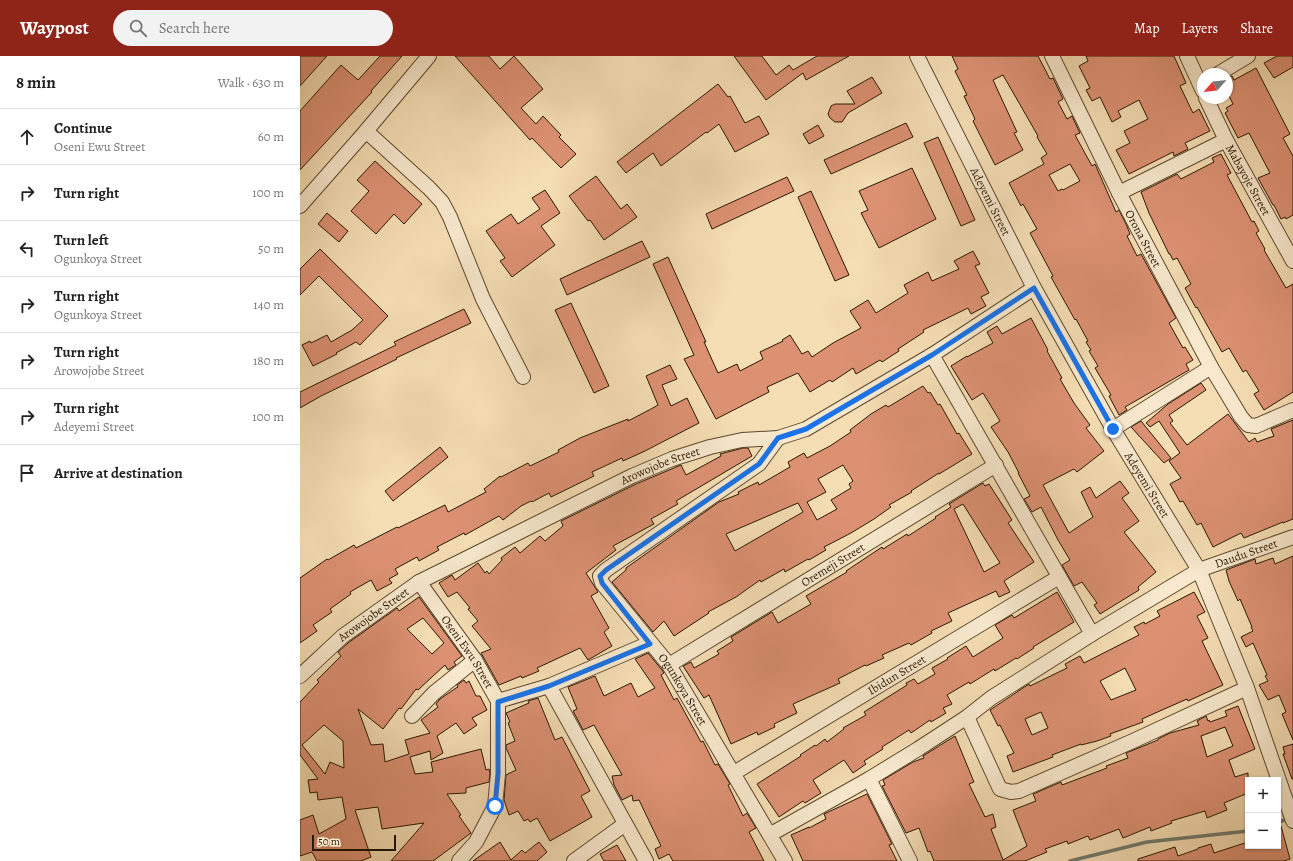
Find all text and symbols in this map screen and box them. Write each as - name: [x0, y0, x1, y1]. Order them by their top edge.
- search box: [113, 10, 393, 46]
- text: Waypost: [20, 15, 89, 41]
- icon: search: [127, 17, 149, 39]
- text: Search here: [159, 18, 230, 38]
- text: Map: [1134, 19, 1160, 38]
- text: Layers: [1182, 19, 1218, 38]
- text: Share: [1240, 19, 1273, 38]
- north arrow: [1197, 68, 1233, 104]
- text: 8 min: [16, 71, 56, 94]
- text: Walk · 630 m: [218, 74, 284, 91]
- text: Continue: [54, 118, 112, 138]
- icon: ahead: [16, 126, 38, 148]
- text: 60 m: [258, 128, 284, 145]
- text: Oseni Ewu Street: [54, 138, 145, 155]
- street label: Mabayoje Street: [1222, 142, 1274, 218]
- street label: Adeyemi Street: [966, 164, 1014, 238]
- icon: right: [16, 182, 38, 204]
- text: Turn right: [54, 183, 119, 203]
- text: 100 m: [252, 184, 284, 201]
- street label: Orona Street: [1121, 207, 1165, 270]
- text: Turn left: [54, 230, 109, 250]
- icon: left: [16, 238, 38, 260]
- text: 50 m: [258, 240, 284, 257]
- text: Ogunkoya Street: [54, 250, 142, 267]
- text: Turn right: [54, 286, 119, 306]
- icon: right: [16, 294, 38, 316]
- text: 140 m: [253, 296, 284, 313]
- text: Ogunkoya Street: [54, 306, 142, 323]
- text: Turn right: [54, 342, 119, 362]
- icon: right: [16, 350, 38, 372]
- text: 180 m: [253, 352, 284, 369]
- text: Arowojobe Street: [54, 362, 145, 379]
- text: Turn right: [54, 398, 119, 418]
- icon: right: [16, 406, 38, 428]
- text: 100 m: [252, 408, 284, 425]
- text: Adeyemi Street: [54, 418, 135, 435]
- route end: [1104, 420, 1122, 438]
- street label: Arowojobe Street: [617, 443, 702, 489]
- street label: Adeyemi Street: [1120, 448, 1173, 521]
- icon: arrive: [16, 462, 38, 484]
- text: Arrive at destination: [54, 463, 183, 483]
- street label: Daudu Street: [1212, 535, 1280, 572]
- street label: Oremeji Street: [798, 539, 868, 590]
- street label: Arowojobe Street: [333, 584, 412, 646]
- street label: Oseni Ewu Street: [437, 612, 497, 691]
- street label: Ogunkoya Street: [655, 650, 711, 728]
- street label: Ibidun Street: [865, 651, 929, 699]
- map controls: [1245, 777, 1281, 849]
- button: +: [1245, 777, 1281, 813]
- route start: [486, 797, 504, 815]
- button: −: [1245, 813, 1281, 849]
- scale bar: [312, 833, 396, 852]
- text: 50 m: [318, 834, 340, 849]

